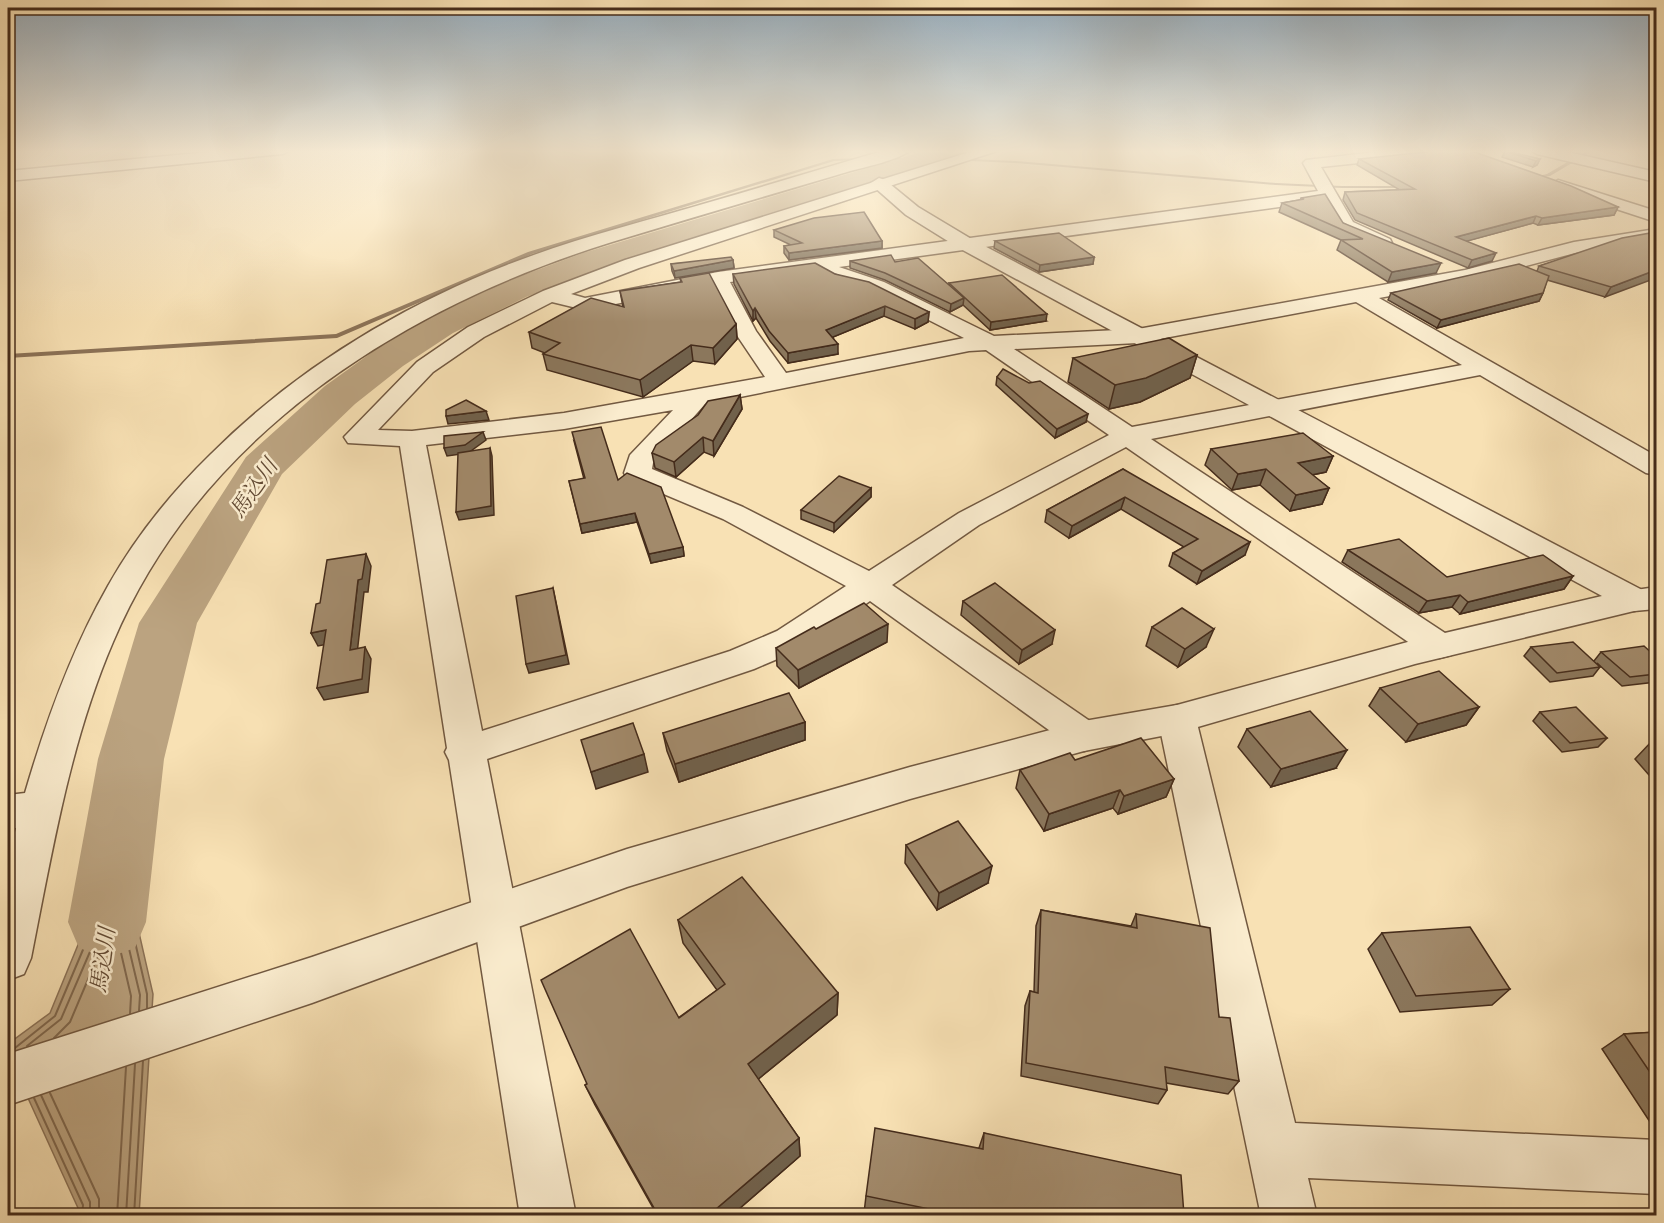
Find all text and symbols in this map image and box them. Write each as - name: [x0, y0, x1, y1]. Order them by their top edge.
- water label: 馬込川: [223, 452, 285, 524]
- water label: 馬込川: [85, 924, 122, 995]

